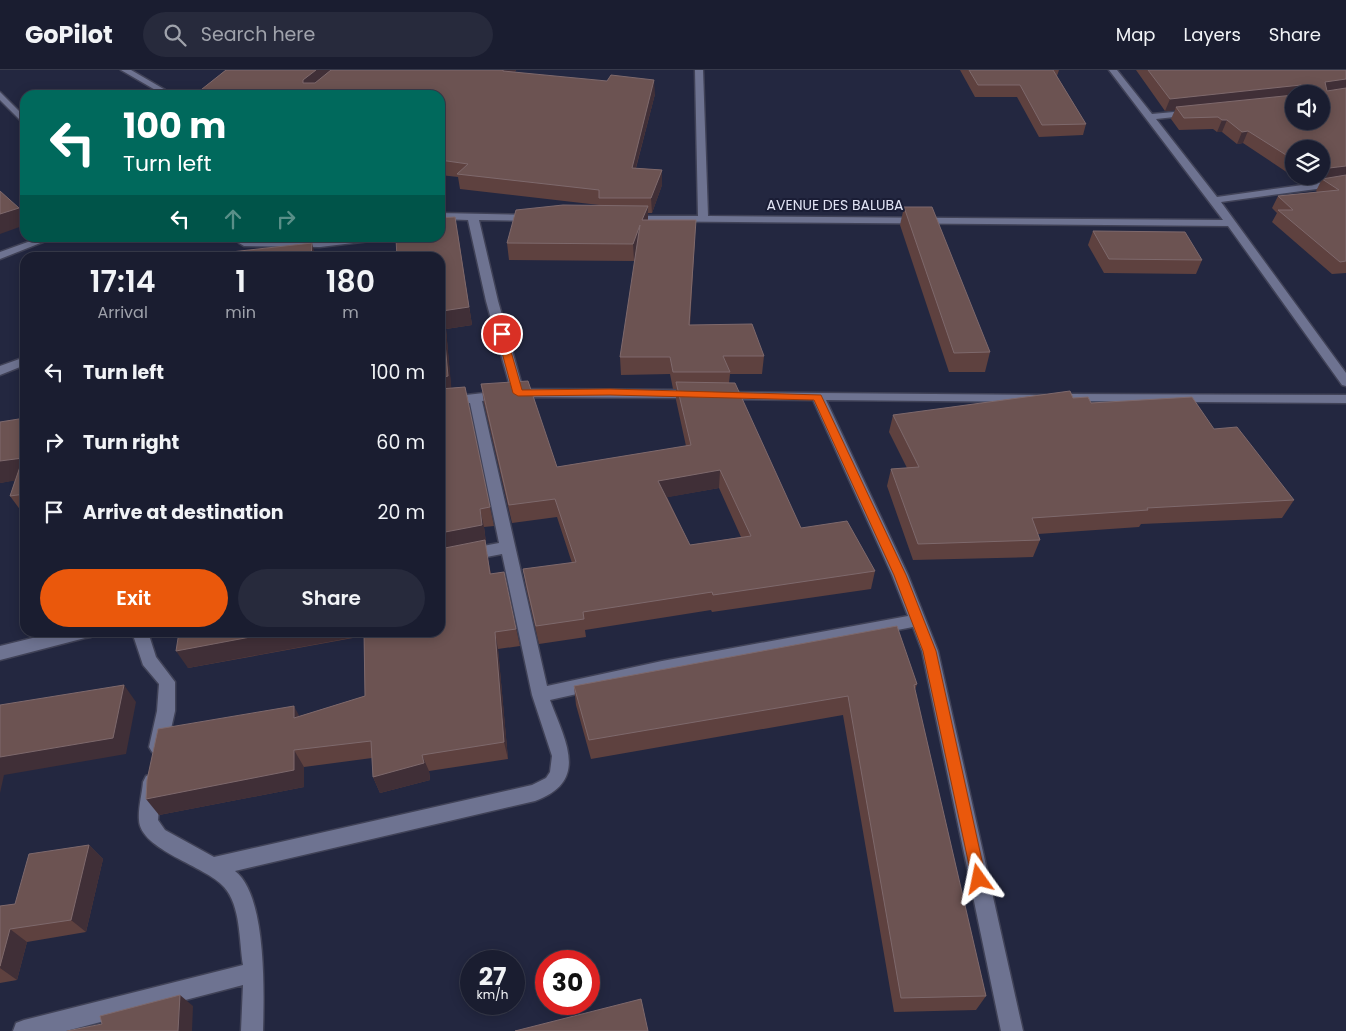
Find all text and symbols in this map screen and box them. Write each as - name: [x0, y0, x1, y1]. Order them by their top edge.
- search box: [143, 12, 493, 57]
- text: GoPilot: [25, 18, 113, 51]
- icon: search: [161, 21, 189, 49]
- text: Search here: [201, 21, 315, 48]
- text: Map: [1116, 22, 1156, 47]
- text: Layers: [1184, 22, 1241, 47]
- text: Share: [1269, 22, 1321, 47]
- map controls: [1285, 85, 1330, 185]
- button: sound: [1285, 85, 1330, 130]
- text: 100 m: [123, 101, 226, 150]
- icon: left: [40, 110, 105, 175]
- button: layers: [1285, 140, 1330, 185]
- text: Turn left: [123, 148, 211, 179]
- street label: AVENUE DES BALUBA: [767, 195, 903, 215]
- icon: left: [166, 205, 194, 233]
- icon: ahead: [219, 205, 247, 233]
- icon: right: [272, 205, 300, 233]
- text: 17:14: [90, 260, 156, 303]
- text: 1: [235, 260, 246, 303]
- text: 180: [326, 260, 375, 303]
- text: Arrival: [97, 301, 148, 324]
- text: min: [225, 301, 256, 324]
- text: m: [342, 301, 359, 324]
- pin: [481, 313, 523, 355]
- icon: arrive: [488, 320, 516, 348]
- icon: left: [40, 358, 68, 386]
- text: Turn left: [83, 359, 164, 386]
- text: 100 m: [370, 359, 425, 386]
- icon: right: [40, 428, 68, 456]
- text: Turn right: [83, 429, 179, 456]
- text: 60 m: [376, 429, 425, 456]
- icon: arrive: [40, 498, 68, 526]
- text: Arrive at destination: [83, 499, 284, 526]
- text: 20 m: [377, 499, 425, 526]
- button: Exit: [40, 569, 228, 627]
- button: Share: [238, 569, 425, 627]
- position arrow: [952, 852, 1004, 904]
- speed limit sign: 30: [535, 950, 600, 1015]
- text: 27: [479, 959, 506, 994]
- text: km/h: [477, 986, 508, 1003]

